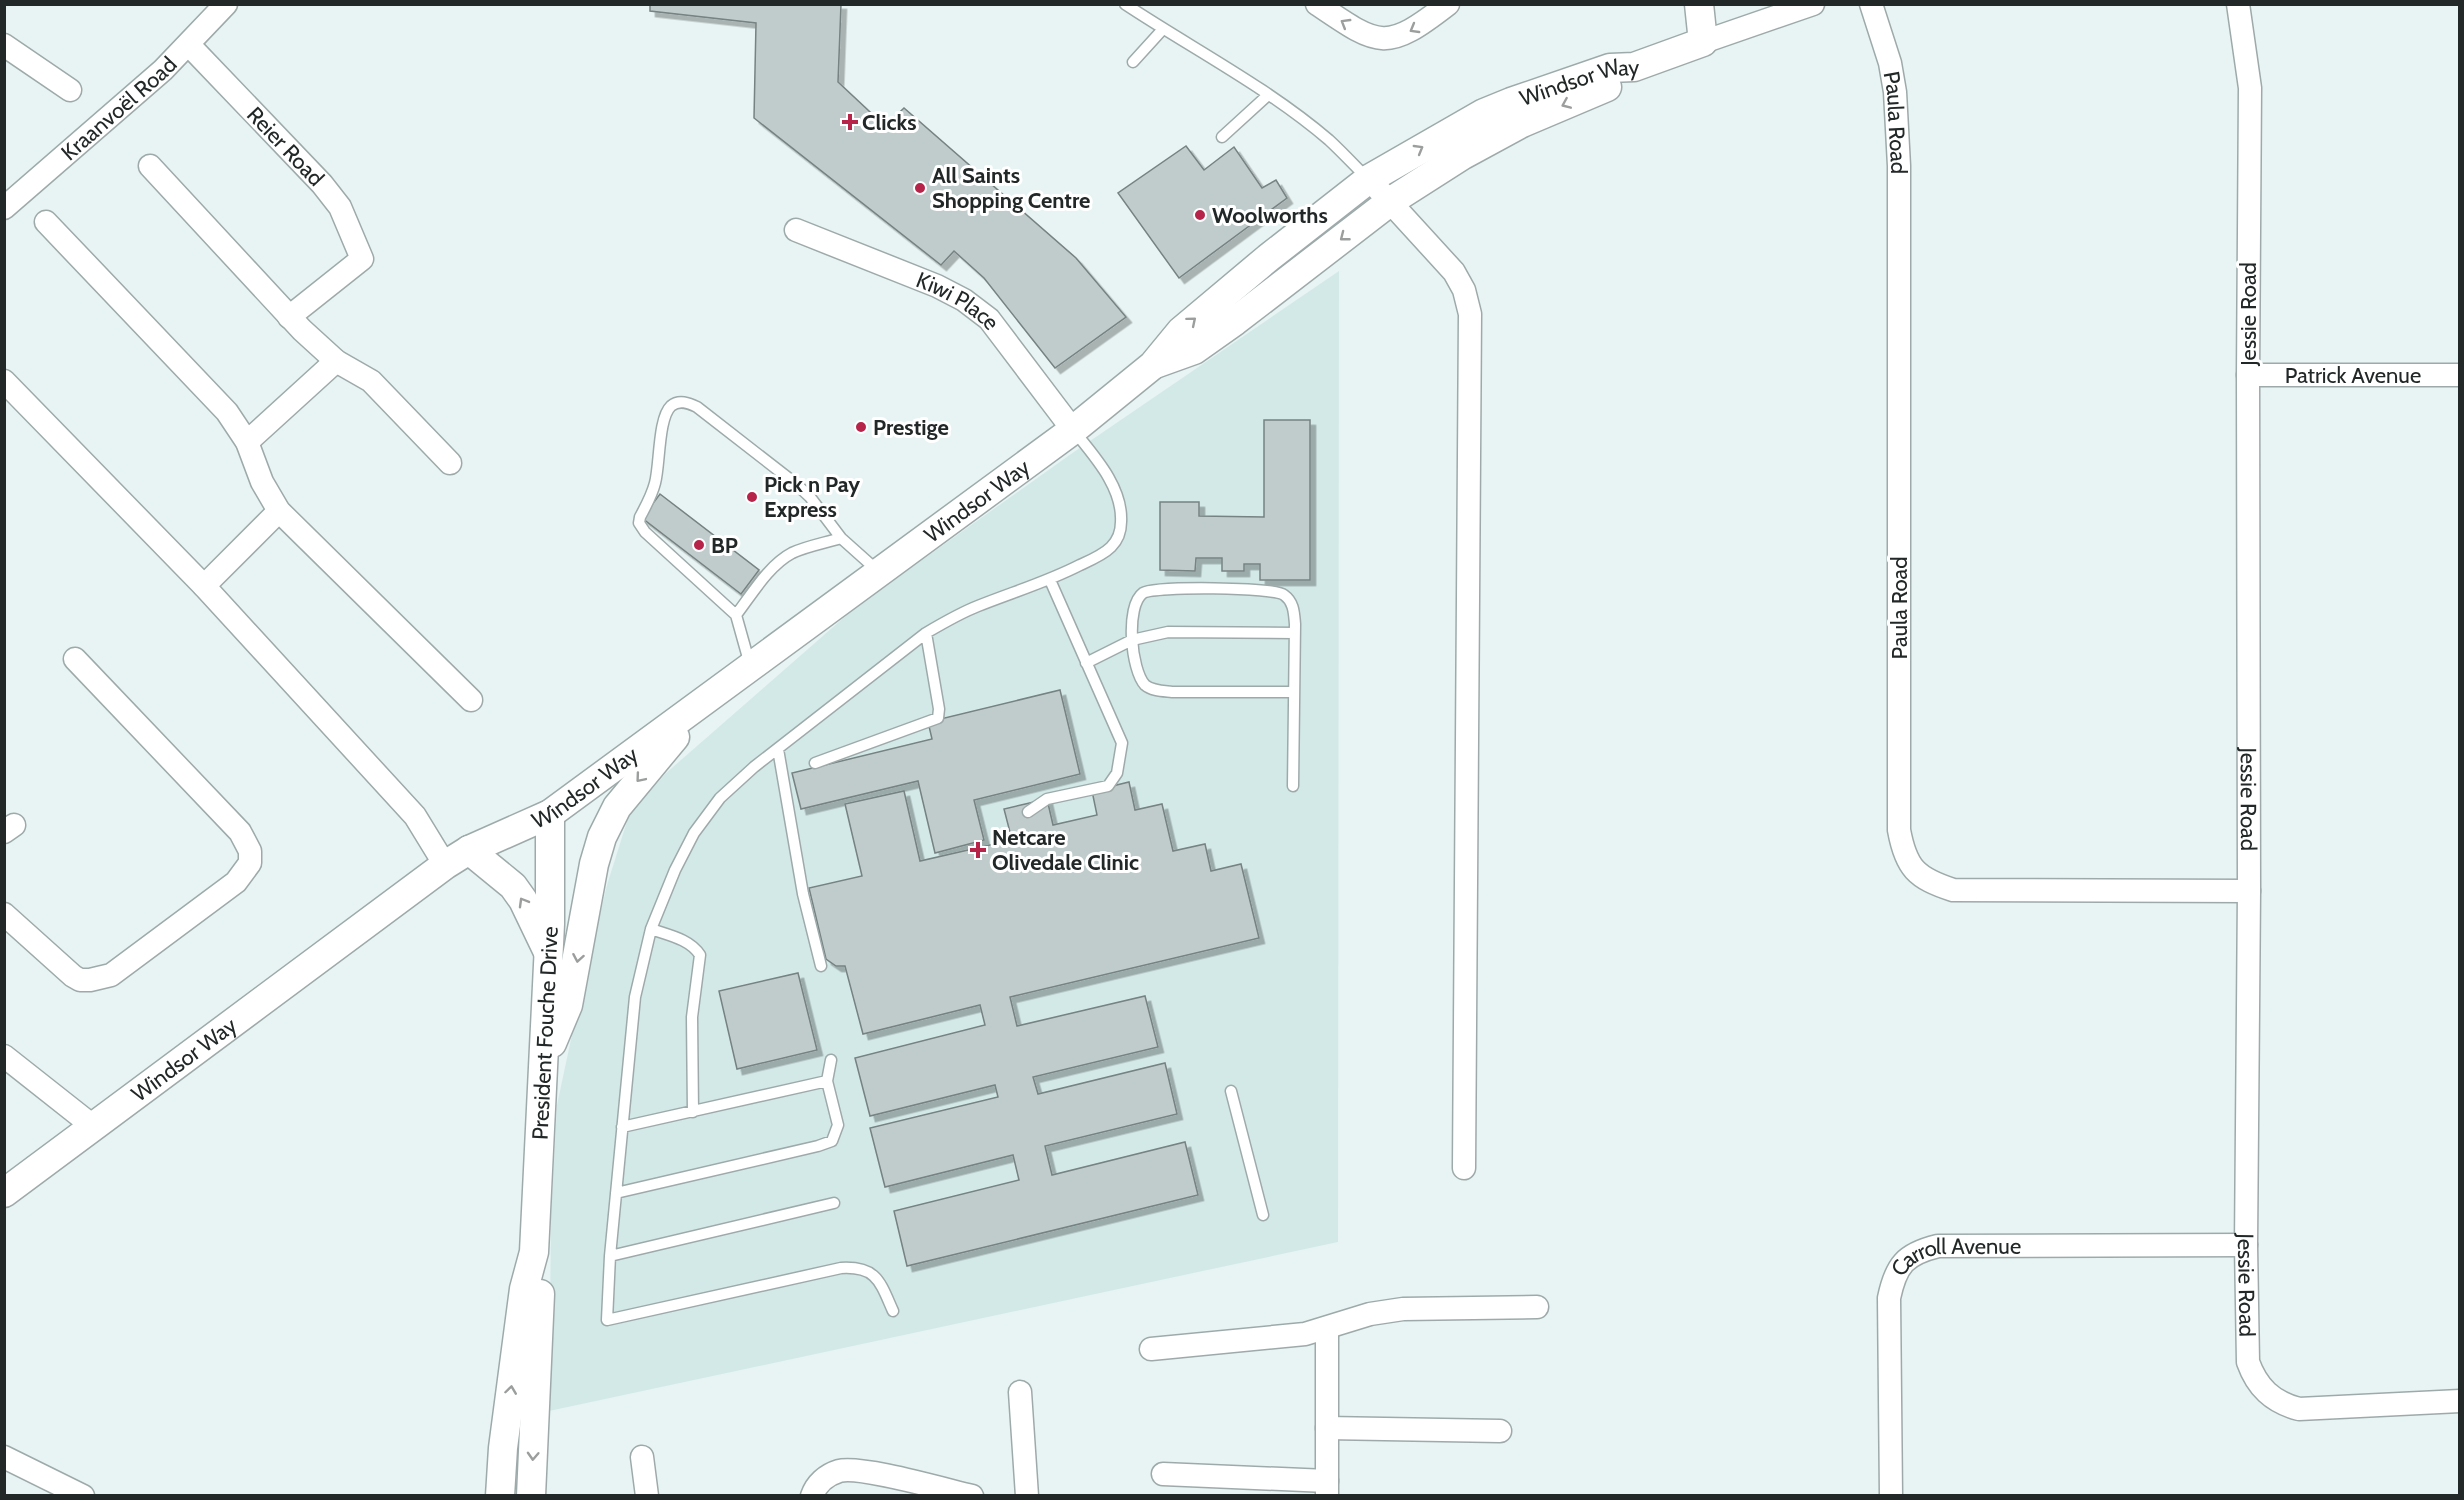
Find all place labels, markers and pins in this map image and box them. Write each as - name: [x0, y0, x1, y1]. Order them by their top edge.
- place label: Clicks: [862, 109, 916, 136]
- marker: Clicks: [843, 115, 857, 129]
- place label: All Saints Shopping Centre: [932, 162, 1090, 214]
- marker: All Saints Shopping Centre: [913, 181, 927, 195]
- place label: Woolworths: [1212, 202, 1328, 229]
- marker: Woolworths: [1193, 208, 1207, 222]
- place label: Prestige: [873, 414, 949, 441]
- marker: Prestige: [854, 420, 868, 434]
- place label: Pick n Pay Express: [764, 471, 860, 523]
- marker: Pick n Pay Express: [745, 490, 759, 504]
- place label: BP: [711, 532, 738, 559]
- marker: BP: [692, 538, 706, 552]
- place label: Netcare Olivedale Clinic: [992, 824, 1139, 876]
- marker: Netcare Olivedale Clinic: [969, 841, 987, 859]

